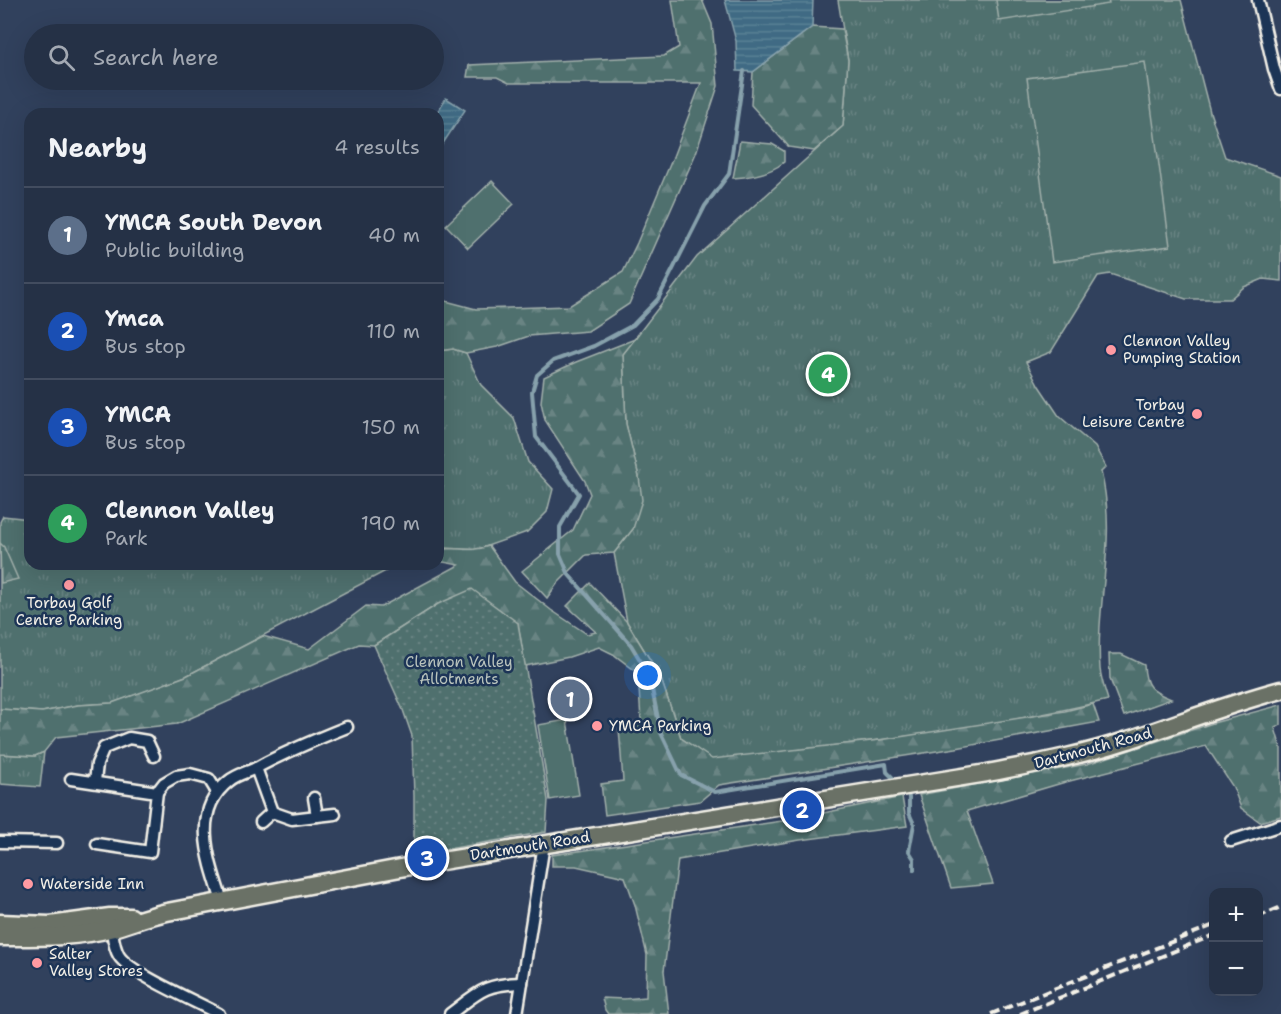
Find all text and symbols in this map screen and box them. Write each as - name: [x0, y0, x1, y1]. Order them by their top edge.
- search box: [24, 24, 444, 90]
- icon: search: [45, 41, 78, 74]
- text: Search here: [93, 43, 219, 72]
- text: Nearby: [48, 130, 147, 165]
- text: 4 results: [334, 134, 420, 160]
- text: YMCA South Devon: [105, 208, 322, 237]
- text: 1: [63, 222, 72, 248]
- text: 40 m: [368, 222, 420, 248]
- text: Public building: [105, 237, 244, 263]
- text: Ymca: [105, 304, 164, 333]
- text: 2: [61, 318, 75, 344]
- text: 110 m: [366, 318, 420, 344]
- place label: Clennon Valley Pumping Station: [1123, 331, 1241, 368]
- text: Bus stop: [105, 333, 186, 359]
- marker: Clennon Valley Pumping Station: [1104, 343, 1118, 357]
- pin: 4: [808, 352, 848, 397]
- place label: Torbay Leisure Centre: [1082, 395, 1185, 432]
- text: YMCA: [105, 400, 171, 429]
- marker: Torbay Leisure Centre: [1190, 407, 1204, 421]
- text: 3: [61, 414, 75, 440]
- text: 150 m: [362, 414, 420, 440]
- text: Bus stop: [105, 429, 186, 455]
- text: Clennon Valley: [105, 496, 274, 525]
- text: 4: [61, 510, 75, 536]
- text: 190 m: [361, 510, 420, 536]
- text: Park: [105, 525, 148, 551]
- marker: Torbay Golf Centre Parking: [62, 578, 76, 592]
- place label: Torbay Golf Centre Parking: [16, 593, 122, 630]
- park label: Clennon Valley Allotments: [405, 652, 513, 689]
- your location: [633, 661, 662, 690]
- pin: 1: [550, 676, 590, 722]
- place label: YMCA Parking: [609, 716, 711, 736]
- marker: YMCA Parking: [590, 719, 604, 733]
- street label: Dartmouth Road: [1032, 723, 1154, 773]
- pin: 2: [782, 788, 822, 832]
- street label: Dartmouth Road: [469, 827, 592, 865]
- pin: 3: [408, 836, 446, 880]
- place label: Waterside Inn: [40, 874, 144, 894]
- marker: Waterside Inn: [21, 877, 35, 891]
- map controls: [1209, 888, 1263, 996]
- button: +: [1209, 888, 1263, 942]
- button: −: [1209, 942, 1263, 996]
- place label: Salter Valley Stores: [49, 944, 143, 981]
- marker: Salter Valley Stores: [30, 956, 44, 970]

